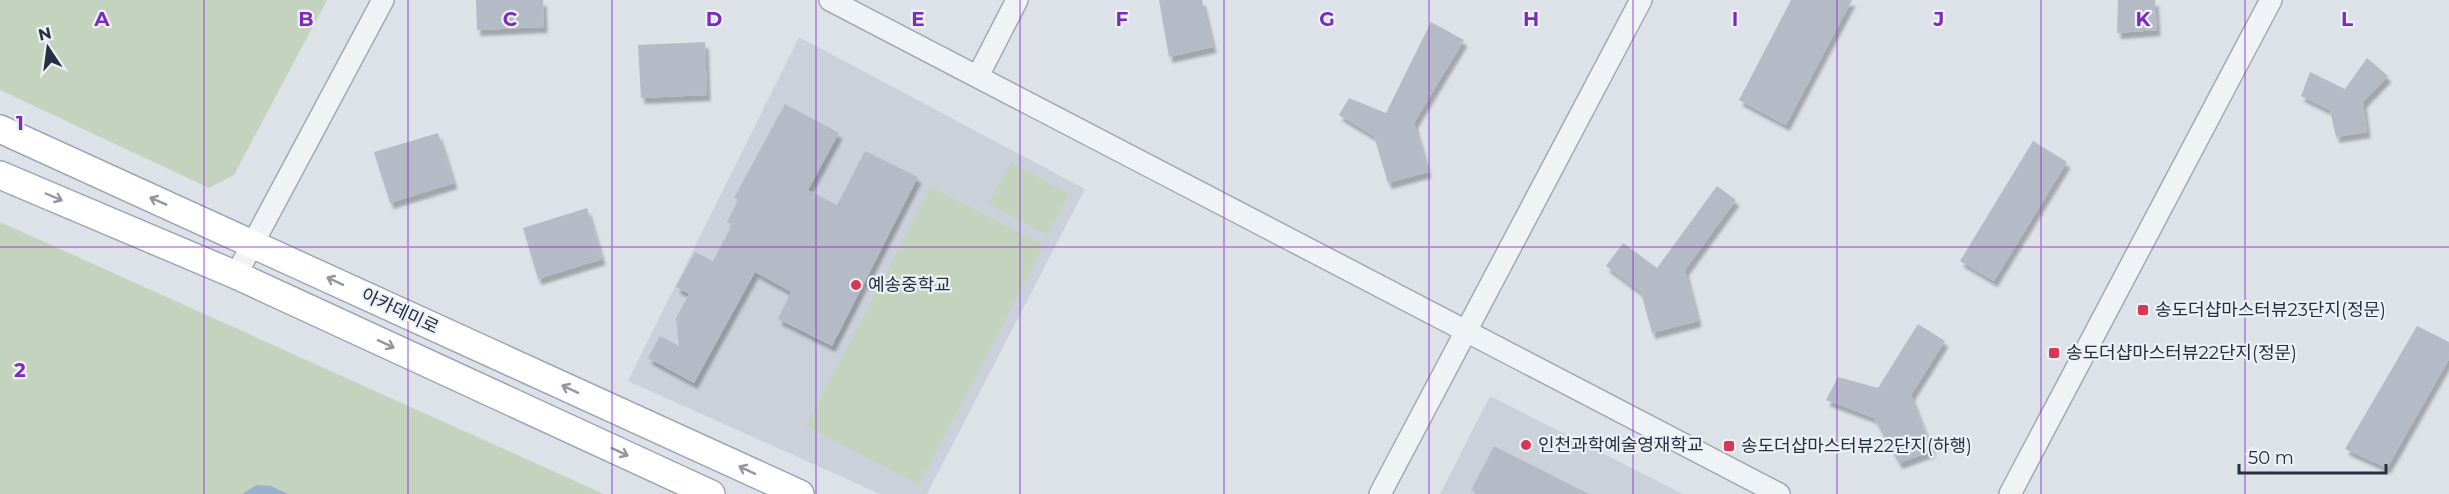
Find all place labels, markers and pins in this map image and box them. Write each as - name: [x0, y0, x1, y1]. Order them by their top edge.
- place label: 예송중학교: [868, 274, 951, 296]
- marker: 예송중학교: [849, 278, 863, 292]
- place label: 송도더샵마스터뷰23단지(정문): [2155, 299, 2386, 321]
- marker: 송도더샵마스터뷰23단지(정문): [2136, 303, 2150, 317]
- place label: 송도더샵마스터뷰22단지(정문): [2066, 342, 2297, 364]
- marker: 송도더샵마스터뷰22단지(정문): [2047, 346, 2061, 360]
- place label: 인천과학예술영재학교: [1538, 434, 1704, 456]
- place label: 송도더샵마스터뷰22단지(하행): [1741, 435, 1972, 457]
- marker: 인천과학예술영재학교: [1519, 438, 1533, 452]
- marker: 송도더샵마스터뷰22단지(하행): [1722, 439, 1736, 453]

